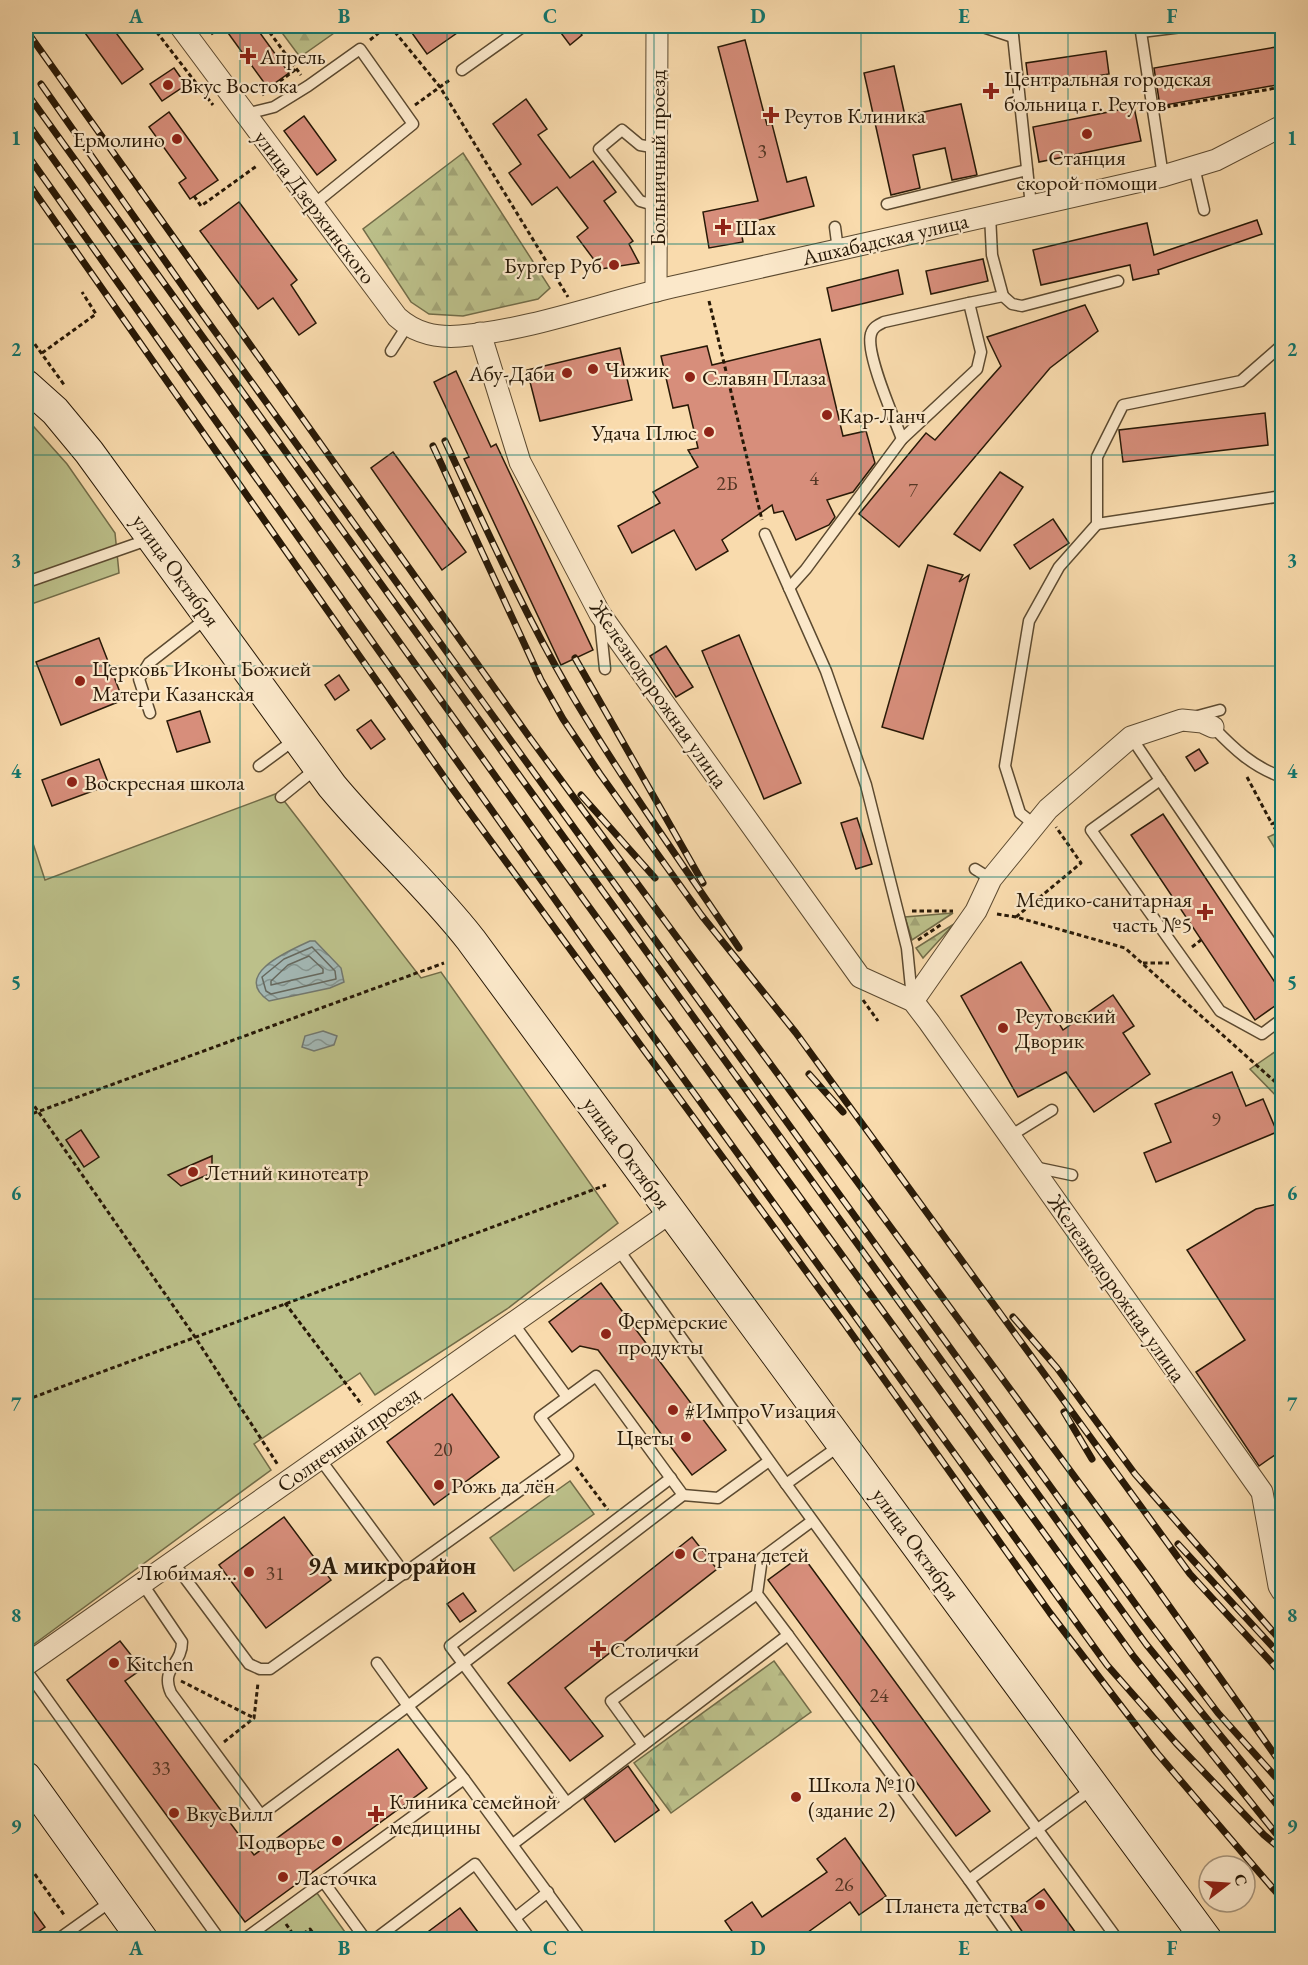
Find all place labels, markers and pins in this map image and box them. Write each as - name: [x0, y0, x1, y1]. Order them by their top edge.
- place label: Апрель: [259, 42, 326, 71]
- marker: Апрель: [241, 49, 255, 63]
- place label: Центральная городская больница г. Реутов: [1004, 64, 1212, 118]
- place label: Вкус Востока: [180, 71, 298, 100]
- marker: Вкус Востока: [161, 78, 175, 92]
- marker: Центральная городская больница г. Реутов: [982, 82, 1000, 100]
- place label: Реутов Клиника: [784, 101, 926, 130]
- marker: Реутов Клиника: [762, 106, 780, 124]
- place label: Ермолино: [73, 125, 165, 154]
- marker: Станция скорой помощи: [1080, 127, 1094, 141]
- marker: Ермолино: [170, 132, 184, 146]
- place label: Станция скорой помощи: [1016, 143, 1158, 197]
- place label: Шах: [735, 213, 777, 242]
- marker: Шах: [716, 220, 730, 234]
- place label: Бургер Руб: [504, 251, 602, 280]
- marker: Бургер Руб: [607, 258, 621, 272]
- place label: Чижик: [605, 355, 670, 384]
- place label: Абу-Даби: [468, 359, 555, 388]
- marker: Чижик: [586, 362, 600, 376]
- place label: Славян Плаза: [702, 363, 827, 392]
- marker: Абу-Даби: [560, 366, 574, 380]
- marker: Славян Плаза: [683, 370, 697, 384]
- place label: Кар-Ланч: [839, 401, 926, 430]
- marker: Кар-Ланч: [820, 408, 834, 422]
- place label: Удача Плюс: [591, 418, 697, 447]
- marker: Удача Плюс: [702, 425, 716, 439]
- place label: Церковь Иконы Божией Матери Казанская: [92, 654, 311, 708]
- marker: Церковь Иконы Божией Матери Казанская: [73, 674, 87, 688]
- place label: Воскресная школа: [84, 768, 245, 797]
- marker: Воскресная школа: [65, 775, 79, 789]
- place label: Медико-санитарная часть №5: [1016, 885, 1192, 939]
- marker: Медико-санитарная часть №5: [1196, 903, 1214, 921]
- place label: Реутовский Дворик: [1015, 1001, 1116, 1055]
- marker: Реутовский Дворик: [996, 1021, 1010, 1035]
- place label: Летний кинотеатр: [205, 1158, 369, 1187]
- marker: Летний кинотеатр: [186, 1165, 200, 1179]
- place label: Фермерские продукты: [618, 1307, 728, 1361]
- marker: Фермерские продукты: [599, 1327, 613, 1341]
- place label: #ИмпроVизация: [685, 1396, 837, 1425]
- marker: #ИмпроVизация: [666, 1403, 680, 1417]
- place label: Цветы: [617, 1423, 674, 1452]
- marker: Цветы: [679, 1430, 693, 1444]
- place label: Рожь да лён: [451, 1471, 555, 1500]
- marker: Рожь да лён: [432, 1478, 446, 1492]
- place label: Страна детей: [692, 1540, 809, 1569]
- marker: Страна детей: [673, 1547, 687, 1561]
- place label: Любимая...: [137, 1558, 237, 1587]
- marker: Любимая...: [242, 1565, 256, 1579]
- place label: Столички: [610, 1635, 700, 1664]
- marker: Столички: [591, 1642, 605, 1656]
- place label: Kitchen: [126, 1649, 194, 1678]
- marker: Kitchen: [107, 1656, 121, 1670]
- place label: Школа №10 (здание 2): [808, 1770, 916, 1824]
- place label: Клиника семейной медицины: [389, 1787, 558, 1841]
- marker: Школа №10 (здание 2): [789, 1790, 803, 1804]
- place label: ВкусВилл: [186, 1799, 274, 1828]
- marker: Клиника семейной медицины: [367, 1805, 385, 1823]
- marker: ВкусВилл: [167, 1806, 181, 1820]
- place label: Подворье: [237, 1827, 325, 1856]
- marker: Подворье: [330, 1834, 344, 1848]
- place label: Ласточка: [295, 1863, 377, 1892]
- marker: Ласточка: [276, 1870, 290, 1884]
- place label: Планета детства: [884, 1891, 1028, 1920]
- marker: Планета детства: [1033, 1898, 1047, 1912]

